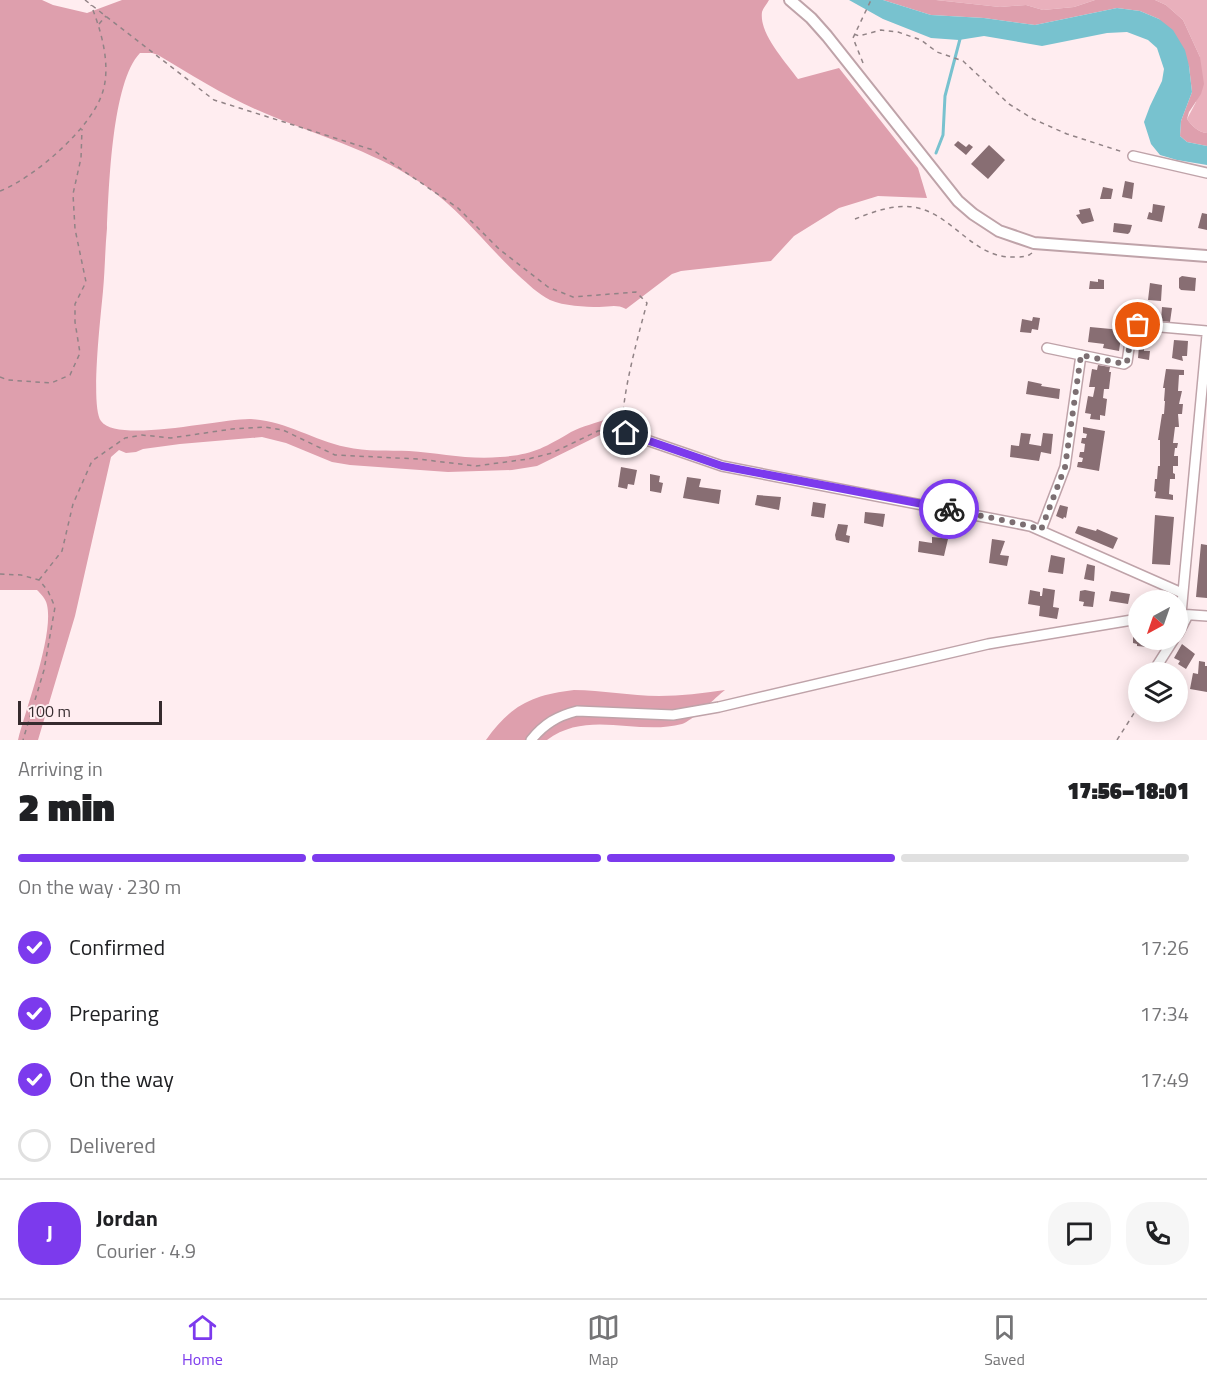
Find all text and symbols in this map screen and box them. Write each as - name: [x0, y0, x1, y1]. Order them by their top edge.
- pin: [1112, 299, 1163, 350]
- icon: bag: [1121, 308, 1154, 341]
- pin: [600, 407, 651, 458]
- icon: home: [609, 416, 642, 449]
- courier: [919, 479, 979, 539]
- icon: bike: [933, 493, 966, 526]
- north arrow: [1128, 590, 1188, 650]
- map controls: [1128, 590, 1188, 722]
- button: layers: [1128, 662, 1188, 722]
- scale bar: [18, 698, 162, 726]
- text: 100 m: [27, 699, 71, 723]
- text: Arriving in: [18, 753, 103, 784]
- text: 17:56–18:01: [1067, 774, 1189, 808]
- text: 2 min: [18, 777, 115, 836]
- text: On the way · 230 m: [18, 871, 181, 902]
- text: Confirmed: [69, 930, 165, 964]
- icon: check: [18, 931, 51, 964]
- text: 17:26: [1140, 932, 1189, 963]
- text: Preparing: [69, 996, 159, 1030]
- icon: check: [18, 997, 51, 1030]
- text: 17:34: [1140, 998, 1189, 1029]
- text: On the way: [69, 1062, 174, 1096]
- icon: check: [18, 1063, 51, 1096]
- text: 17:49: [1140, 1064, 1189, 1095]
- text: Delivered: [69, 1128, 156, 1162]
- text: Jordan: [96, 1201, 158, 1235]
- button: chat: [1048, 1202, 1111, 1265]
- button: phone: [1126, 1202, 1189, 1265]
- text: J: [46, 1216, 53, 1250]
- text: Courier · 4.9: [96, 1235, 196, 1266]
- tab: Home: [182, 1311, 223, 1371]
- tab: Map: [587, 1311, 620, 1371]
- tab: Saved: [984, 1311, 1025, 1371]

